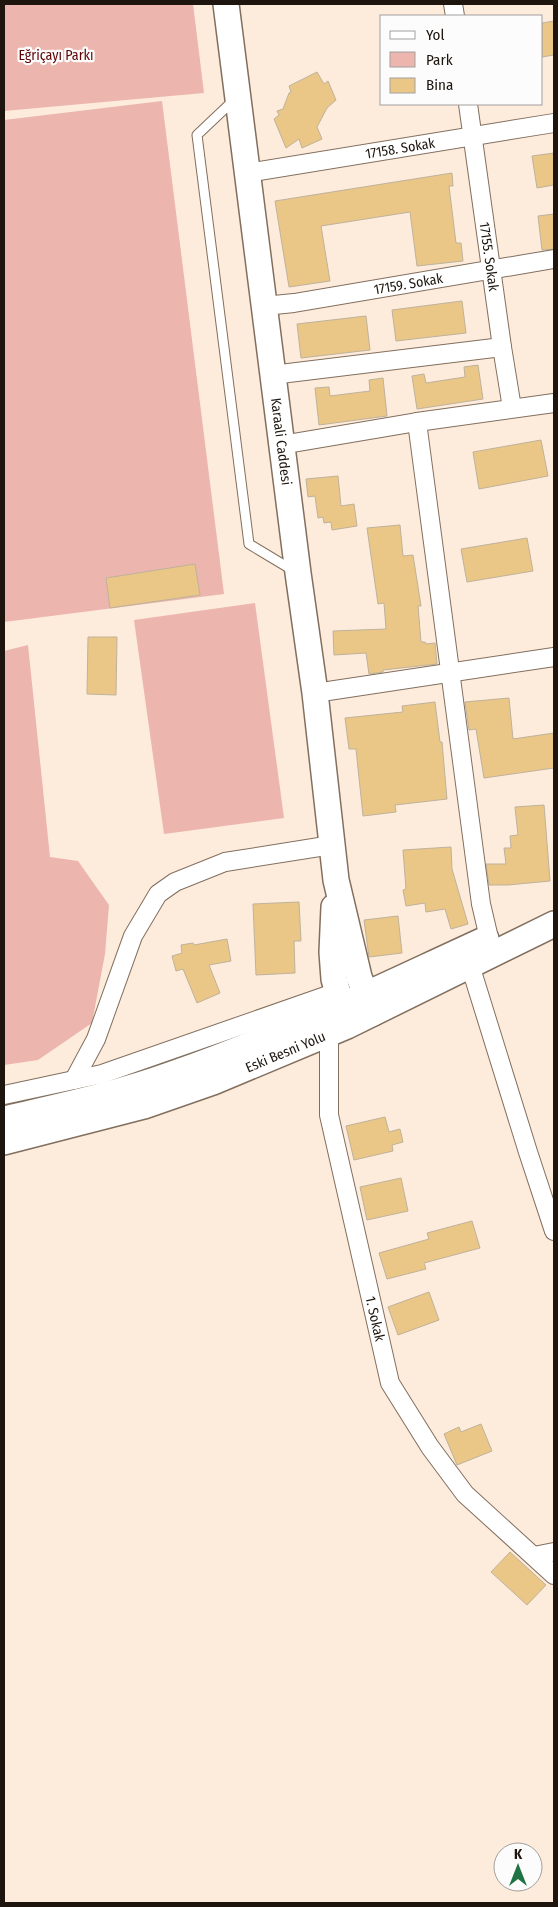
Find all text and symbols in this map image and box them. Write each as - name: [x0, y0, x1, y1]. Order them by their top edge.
- legend: [380, 15, 543, 105]
- text: Yol: [426, 26, 444, 44]
- park label: Eğriçayı Parkı: [18, 47, 94, 64]
- text: Park: [426, 51, 453, 69]
- text: Bina: [426, 76, 453, 94]
- street label: 17158. Sokak: [364, 134, 436, 162]
- street label: 17155. Sokak: [476, 221, 503, 293]
- street label: 17159. Sokak: [372, 269, 445, 298]
- street label: Karaali Caddesi: [267, 397, 295, 486]
- street label: Eski Besni Yolu: [243, 1028, 328, 1076]
- street label: 1. Sokak: [362, 1295, 389, 1343]
- north arrow: [493, 1842, 543, 1892]
- text: K: [514, 1846, 523, 1863]

